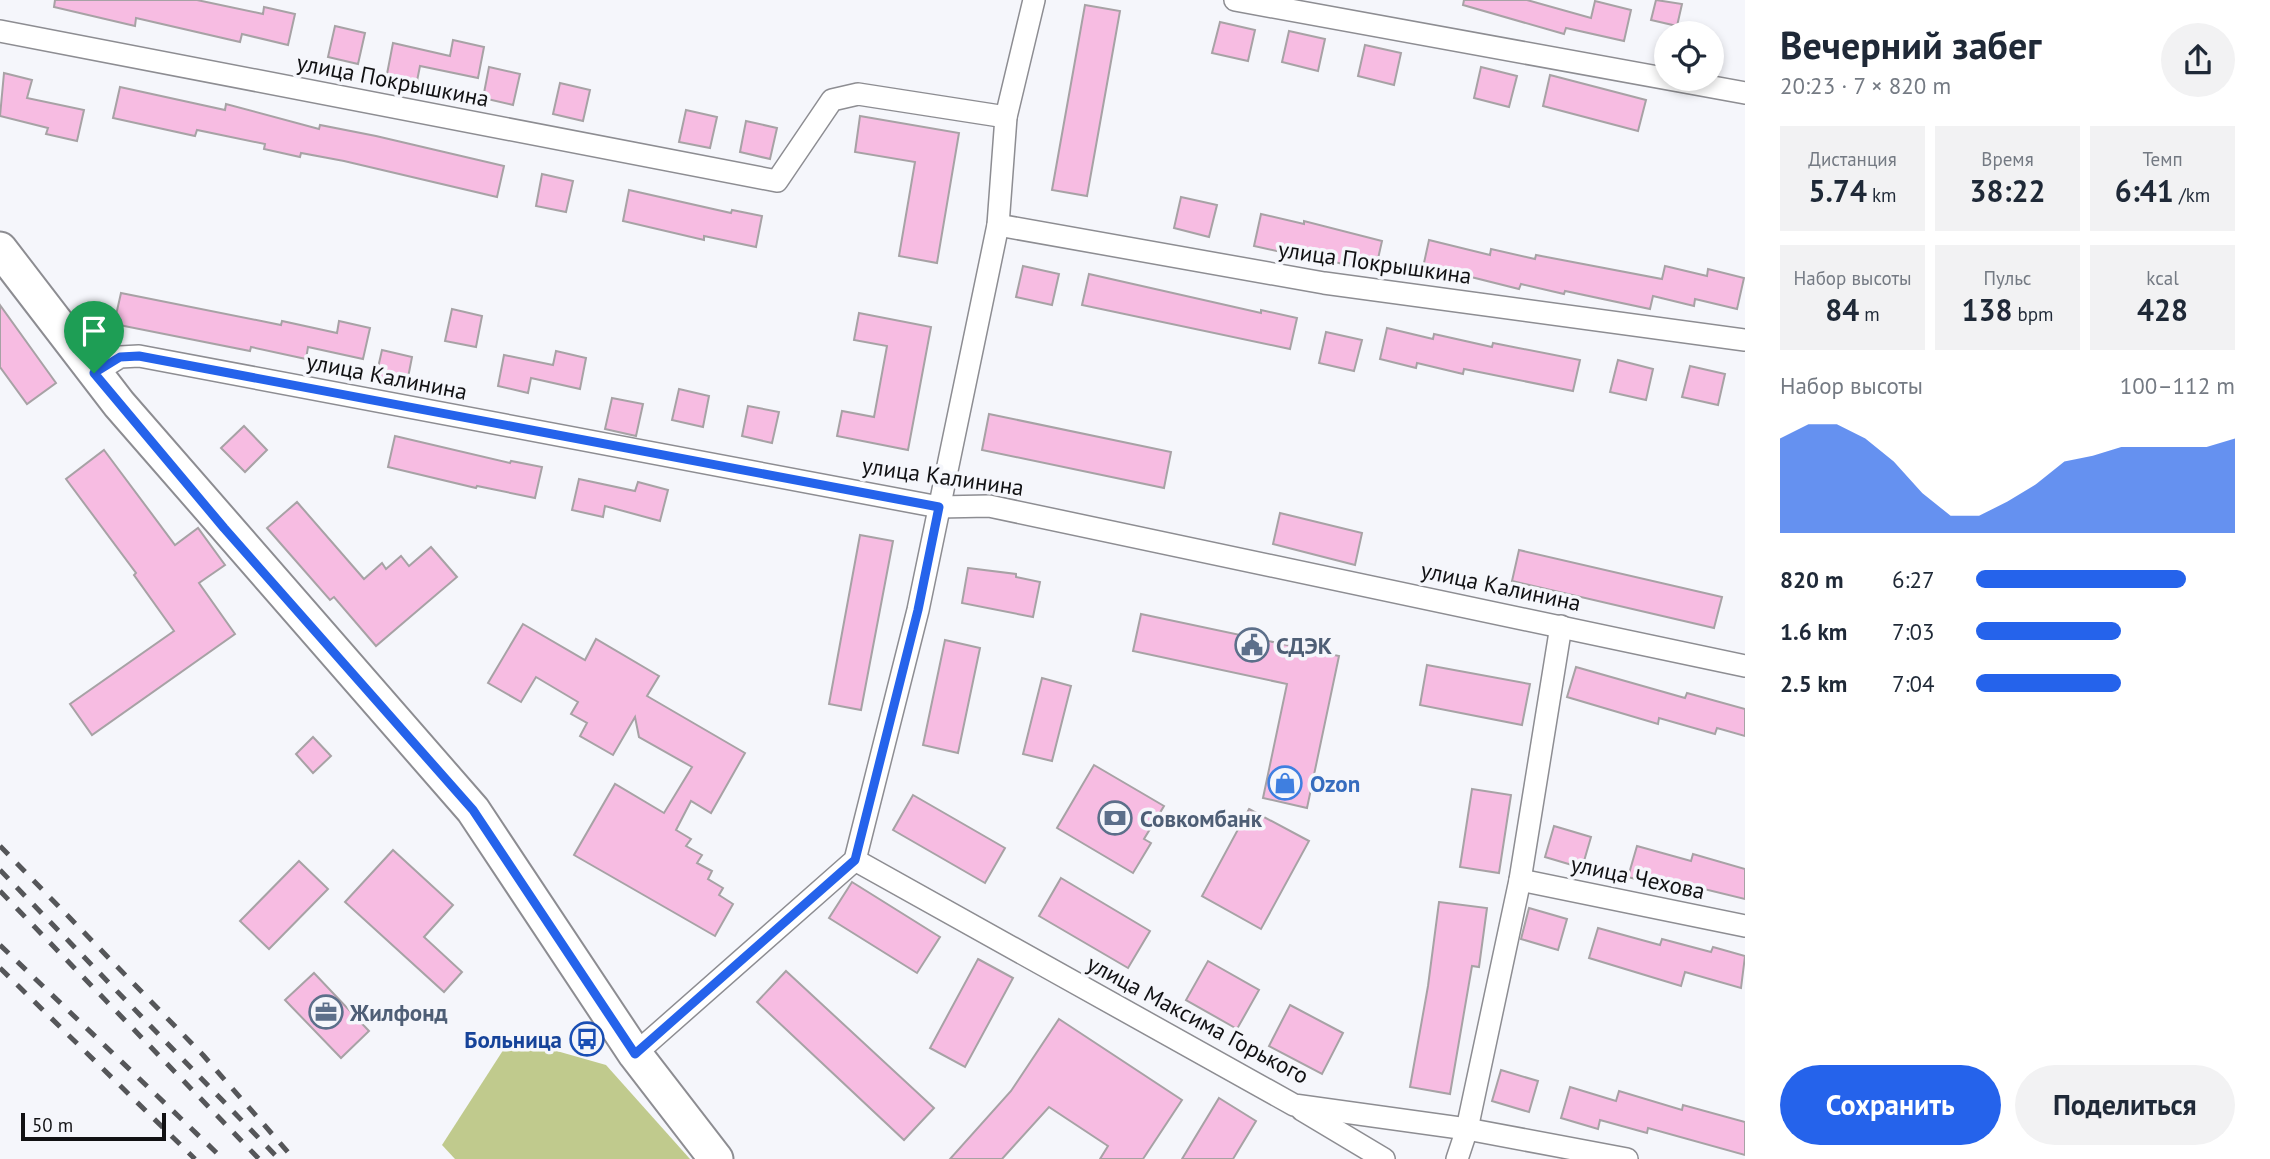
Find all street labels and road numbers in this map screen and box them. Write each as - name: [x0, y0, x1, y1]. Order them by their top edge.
- street label: улица Покрышкина: [294, 47, 492, 113]
- street label: улица Покрышкина: [1276, 234, 1474, 290]
- street label: улица Калинина: [304, 346, 470, 406]
- street label: улица Калинина: [860, 450, 1026, 502]
- street label: улица Калинина: [1418, 555, 1584, 617]
- street label: улица Чехова: [1568, 849, 1708, 905]
- street label: улица Максима Горького: [1082, 948, 1314, 1090]

